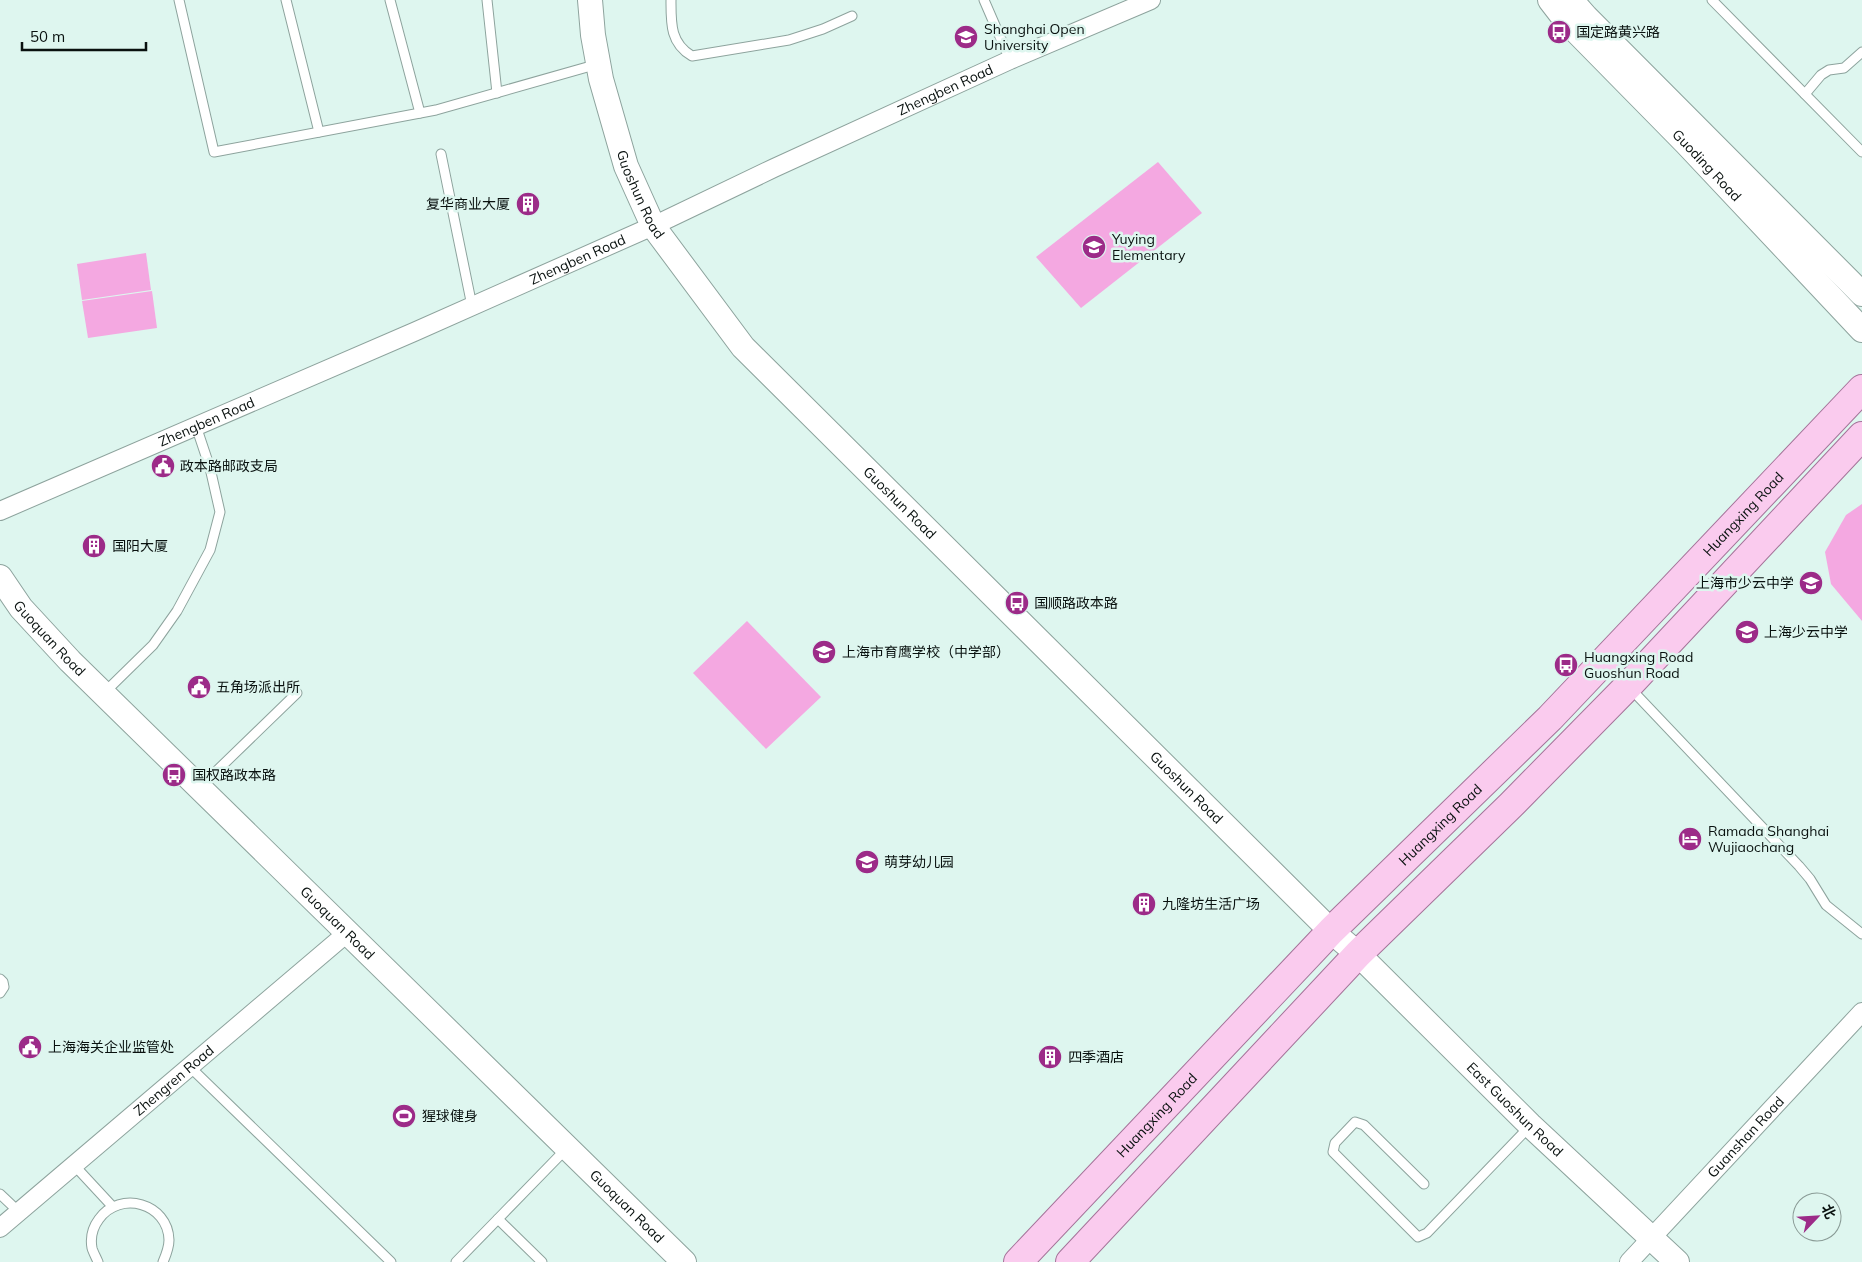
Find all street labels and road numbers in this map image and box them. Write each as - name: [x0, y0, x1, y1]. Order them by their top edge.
- street label: Zhengben Road: [895, 60, 996, 119]
- street label: Guoding Road: [1668, 125, 1745, 205]
- street label: Guoshun Road: [613, 148, 668, 242]
- street label: Zhengben Road: [527, 230, 628, 289]
- street label: Zhengben Road: [156, 393, 257, 450]
- street label: Guoshun Road: [860, 463, 940, 543]
- street label: Huangxing Road: [1699, 468, 1787, 560]
- street label: Guoquan Road: [10, 597, 89, 680]
- street label: Guoshun Road: [1146, 747, 1227, 828]
- street label: Huangxing Road: [1395, 780, 1486, 869]
- street label: Guoquan Road: [296, 882, 379, 963]
- street label: Zhengren Road: [130, 1041, 218, 1119]
- street label: East Guoshun Road: [1463, 1058, 1567, 1160]
- street label: Huangxing Road: [1113, 1069, 1201, 1161]
- street label: Guanshan Road: [1703, 1092, 1788, 1181]
- street label: Guoquan Road: [586, 1166, 668, 1247]

